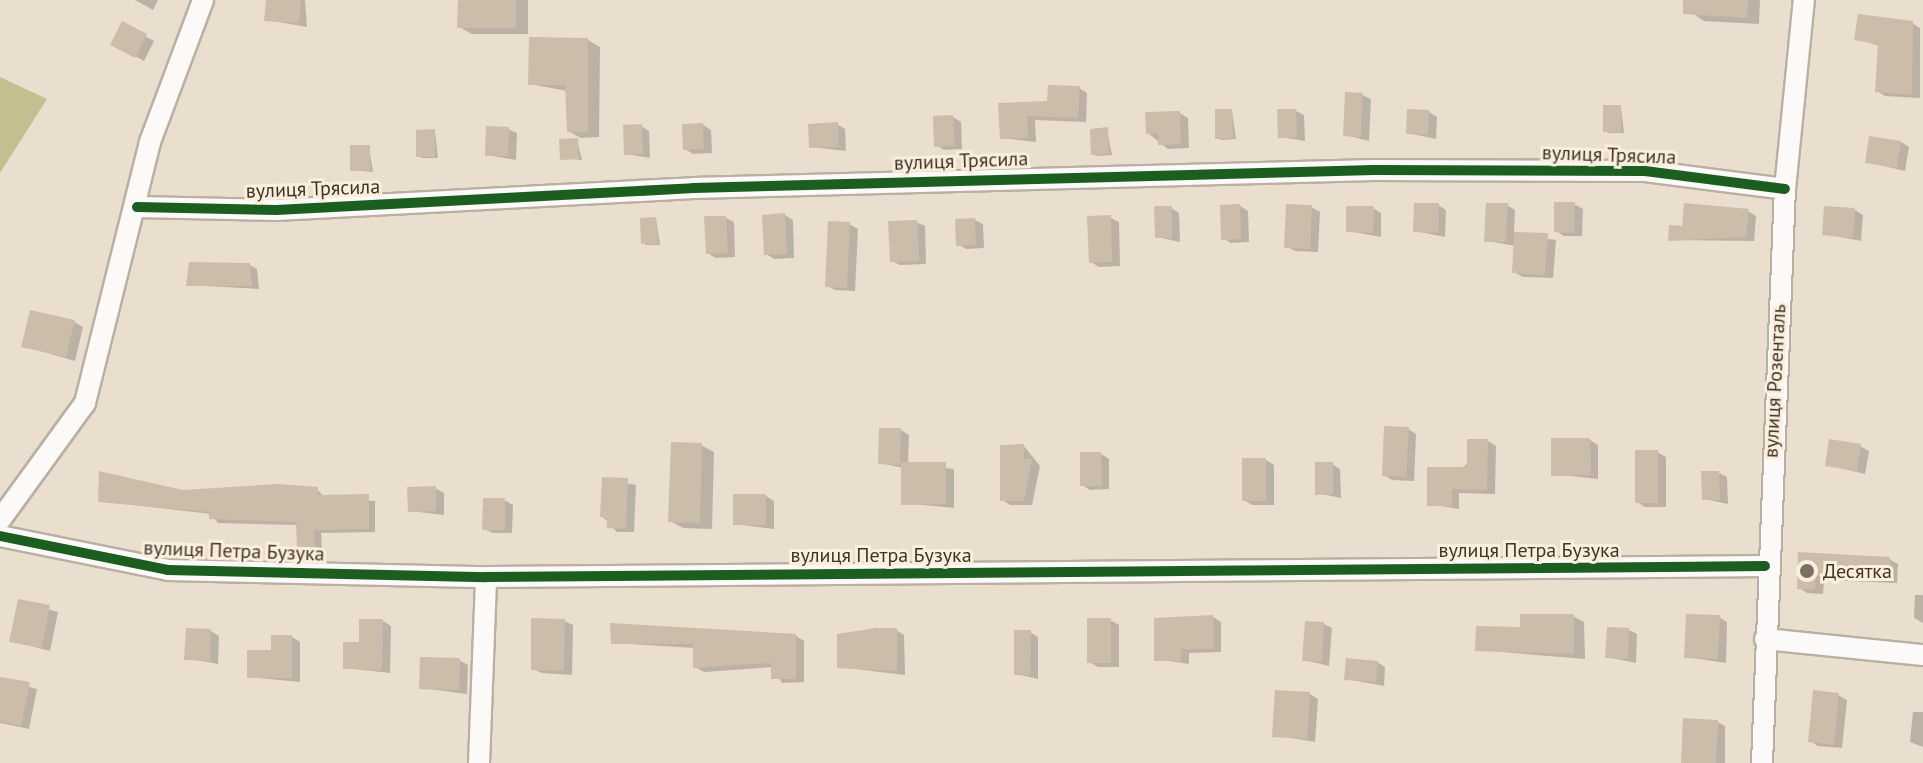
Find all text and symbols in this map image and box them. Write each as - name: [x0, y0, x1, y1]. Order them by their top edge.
- street label: вулиця Трясила: [1541, 141, 1677, 169]
- street label: вулиця Трясила: [893, 147, 1029, 175]
- street label: вулиця Трясила: [245, 175, 381, 203]
- street label: вулиця Розенталь: [1759, 303, 1791, 459]
- street label: вулиця Петра Бузука: [143, 536, 325, 566]
- street label: вулиця Петра Бузука: [1438, 538, 1620, 562]
- street label: вулиця Петра Бузука: [790, 543, 972, 567]
- place label: Десятка: [1823, 559, 1892, 583]
- marker: Десятка: [1798, 562, 1816, 580]

